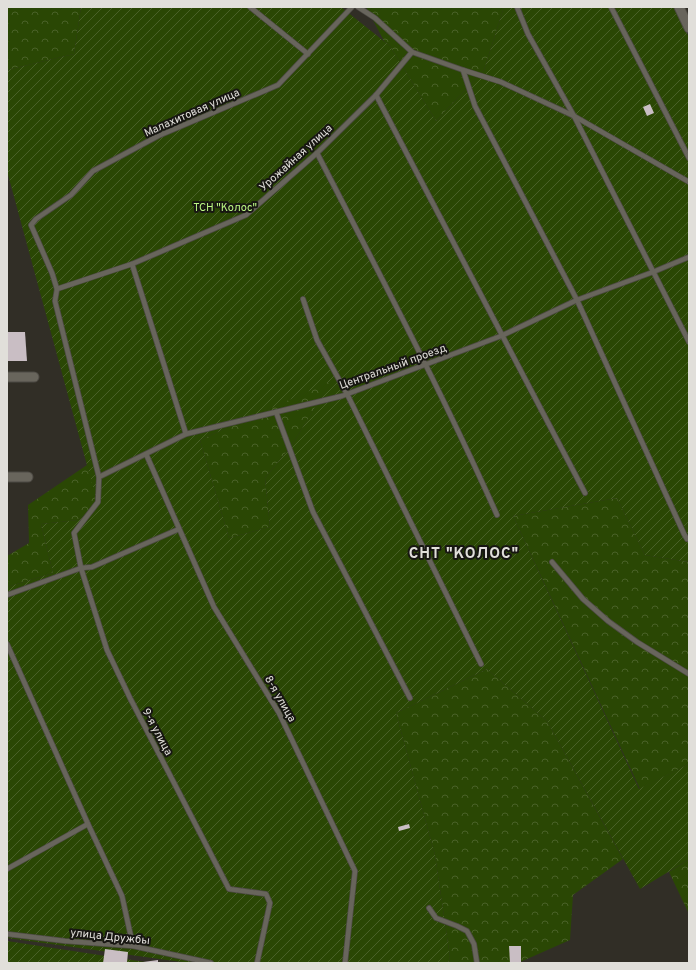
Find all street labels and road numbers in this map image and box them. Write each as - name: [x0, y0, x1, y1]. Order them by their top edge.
- street label: Малахитовая улица: [142, 86, 242, 140]
- street label: Урожайная улица: [256, 121, 336, 195]
- street label: Центральный проезд: [338, 341, 448, 393]
- street label: 8-я улица: [261, 673, 299, 725]
- street label: 9-я улица: [139, 706, 175, 758]
- street label: улица Дружбы: [70, 926, 150, 948]

